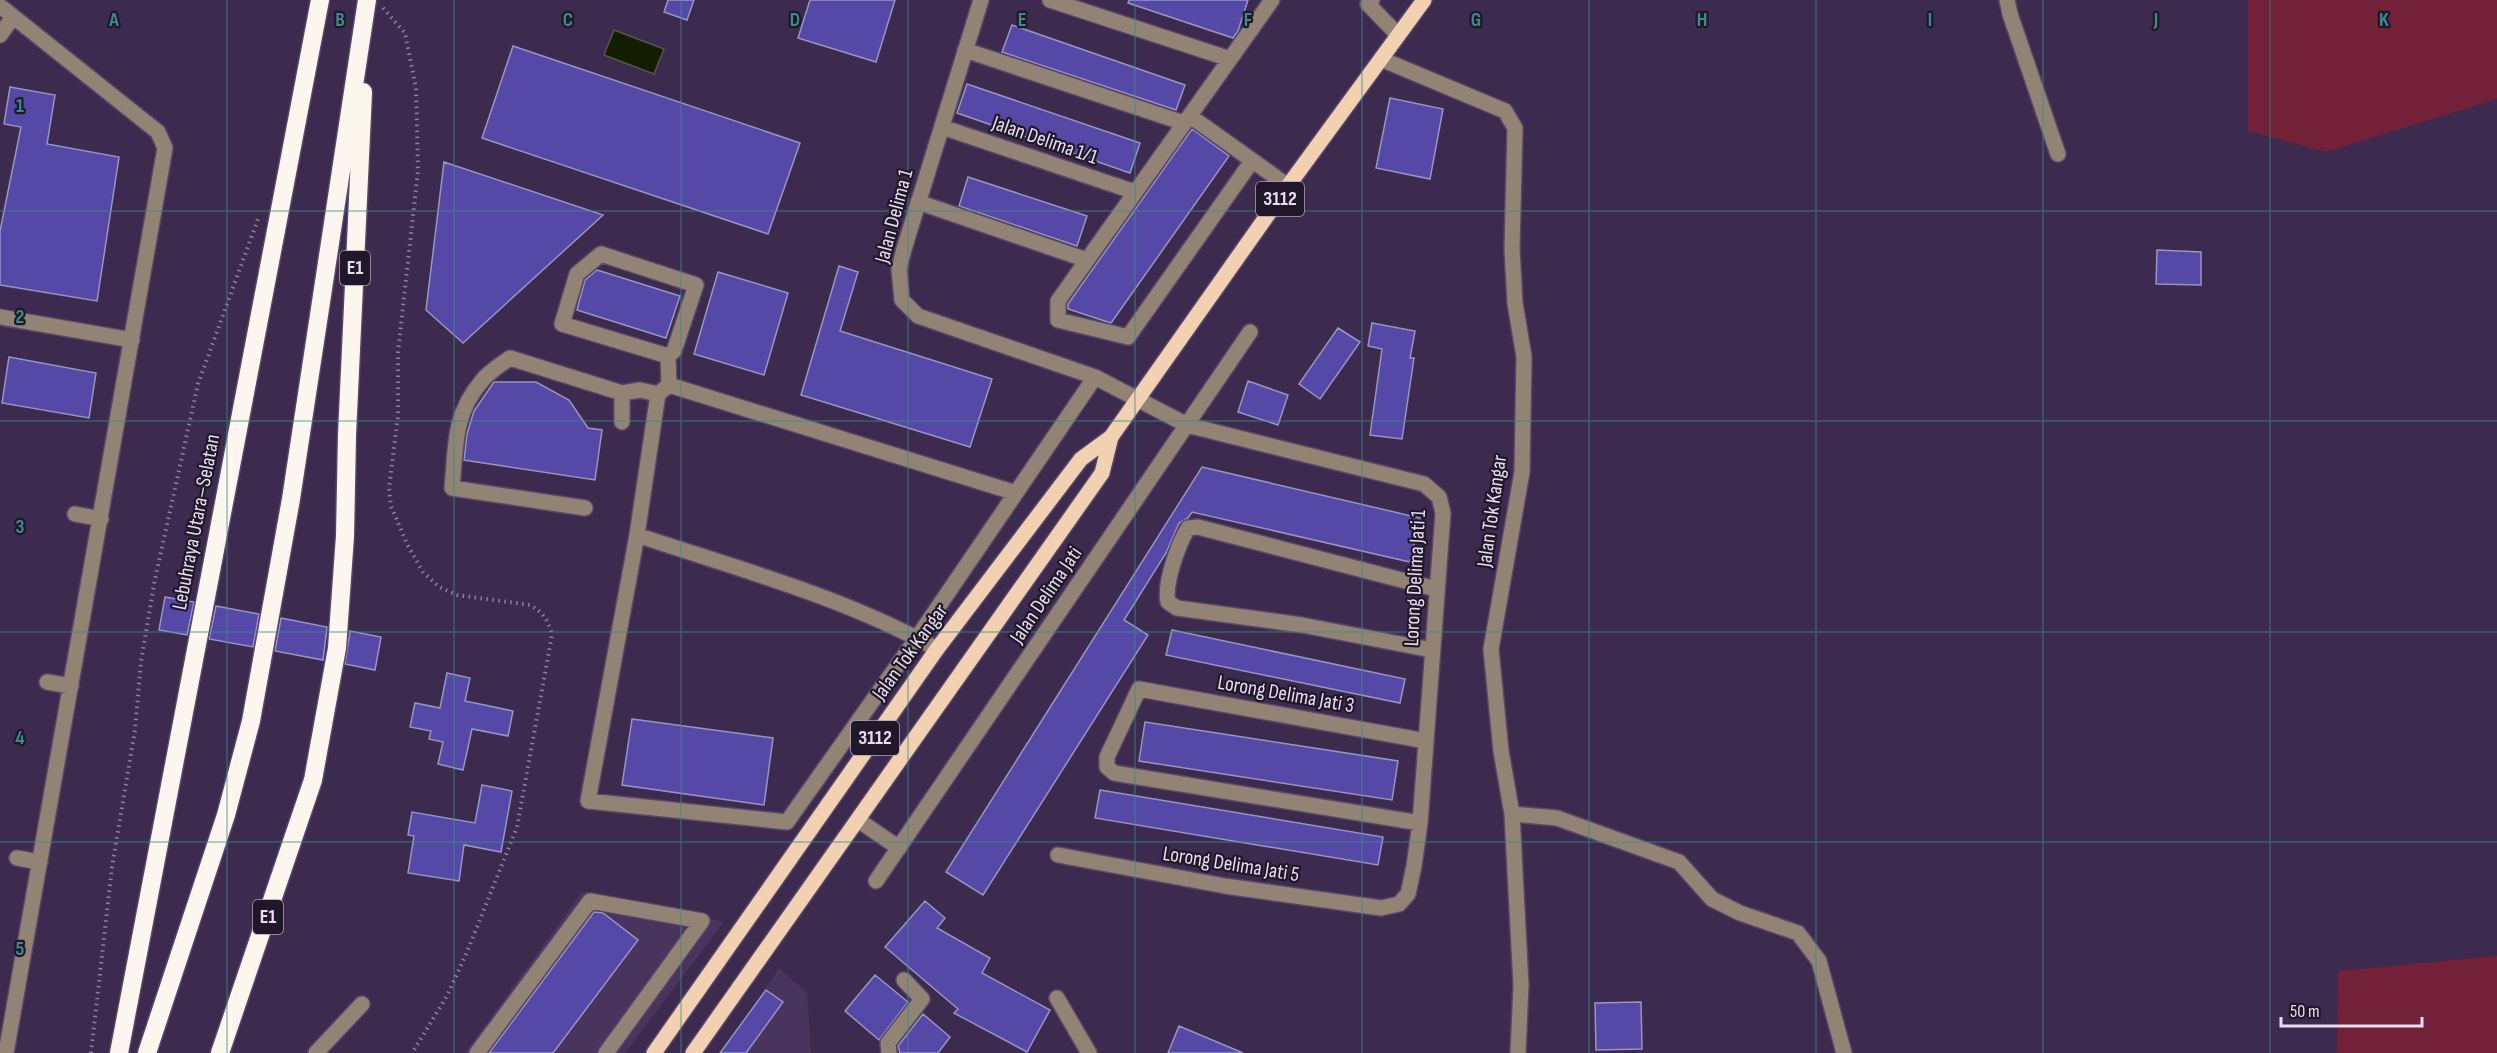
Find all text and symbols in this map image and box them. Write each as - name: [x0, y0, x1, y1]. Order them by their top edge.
- text: A: [108, 8, 119, 32]
- text: B: [335, 8, 345, 32]
- text: C: [563, 8, 573, 32]
- text: D: [790, 8, 800, 32]
- text: E: [1018, 8, 1026, 32]
- text: F: [1244, 8, 1252, 32]
- text: G: [1471, 8, 1481, 32]
- text: H: [1697, 8, 1707, 32]
- text: I: [1928, 8, 1932, 32]
- text: J: [2153, 8, 2158, 32]
- text: K: [2379, 8, 2389, 32]
- text: 1: [16, 94, 24, 118]
- street label: Jalan Delima 1/1: [988, 110, 1102, 170]
- street label: Jalan Delima 1: [869, 166, 919, 267]
- road number: 3112: [1256, 182, 1304, 216]
- road number: E1: [340, 251, 370, 285]
- text: 2: [16, 305, 24, 329]
- street label: Lebuhraya Utara–Selatan: [167, 432, 225, 612]
- street label: Jalan Tok Kangar: [1472, 454, 1512, 569]
- street label: Lorong Delima Jati 1: [1399, 508, 1431, 647]
- text: 3: [16, 515, 25, 539]
- street label: Jalan Delima Jati: [1004, 542, 1087, 649]
- street label: Jalan Tok Kangar: [866, 599, 953, 706]
- street label: Lorong Delima Jati 3: [1216, 670, 1356, 718]
- road number: 3112: [851, 721, 899, 755]
- text: 4: [15, 726, 25, 750]
- street label: Lorong Delima Jati 5: [1161, 841, 1301, 887]
- road number: E1: [253, 900, 283, 934]
- text: 5: [16, 937, 25, 961]
- scale bar: [2281, 990, 2422, 1028]
- text: 50 m: [2290, 1001, 2320, 1022]

